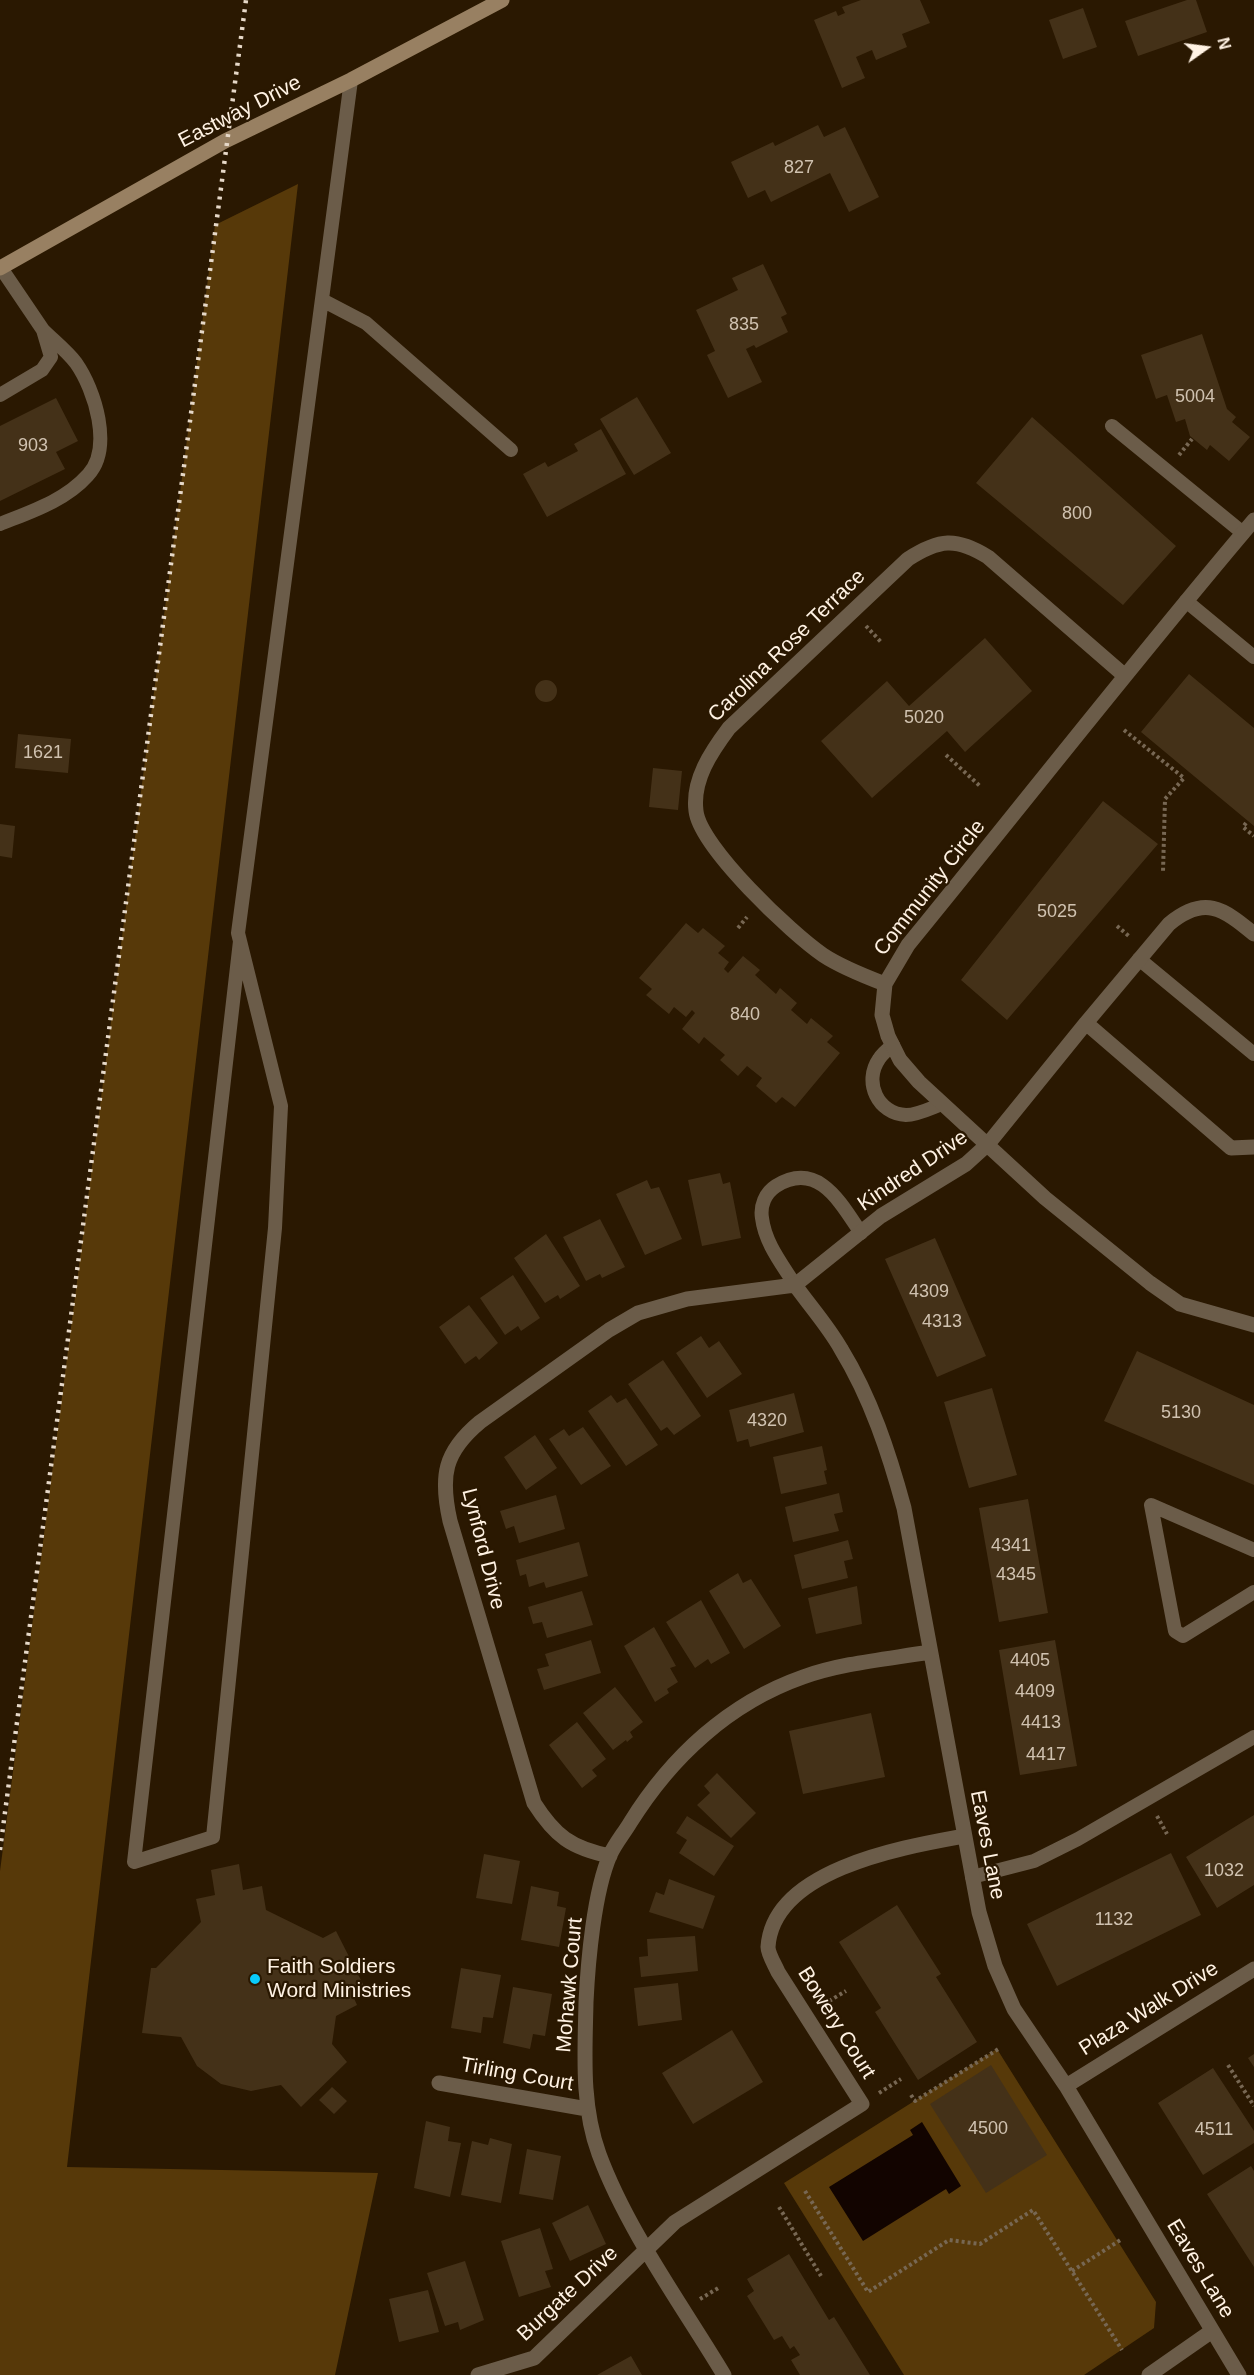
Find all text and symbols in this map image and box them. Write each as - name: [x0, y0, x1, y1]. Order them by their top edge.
- north arrow: [1176, 18, 1236, 78]
- text: N: [1214, 36, 1234, 51]
- street label: Eastway Drive: [174, 70, 306, 154]
- house number: 827: [784, 157, 814, 179]
- house number: 835: [729, 314, 759, 336]
- house number: 5004: [1175, 386, 1215, 408]
- house number: 903: [18, 435, 48, 457]
- house number: 800: [1062, 503, 1092, 525]
- street label: Carolina Rose Terrace: [703, 564, 871, 728]
- house number: 5020: [904, 707, 944, 729]
- house number: 1621: [23, 742, 63, 764]
- street label: Community Circle: [869, 815, 991, 961]
- house number: 5025: [1037, 901, 1077, 923]
- house number: 840: [730, 1004, 760, 1026]
- street label: Kindred Drive: [853, 1125, 973, 1217]
- house number: 4309: [909, 1281, 949, 1303]
- house number: 4313: [922, 1311, 962, 1333]
- house number: 5130: [1161, 1402, 1201, 1424]
- house number: 4320: [747, 1410, 787, 1432]
- street label: Lynford Drive: [456, 1486, 510, 1612]
- house number: 4341: [991, 1535, 1031, 1557]
- house number: 4345: [996, 1564, 1036, 1586]
- house number: 4405: [1010, 1650, 1050, 1672]
- house number: 4409: [1015, 1681, 1055, 1703]
- house number: 4413: [1021, 1712, 1061, 1734]
- house number: 4417: [1026, 1744, 1066, 1766]
- street label: Eaves Lane: [964, 1788, 1010, 1902]
- house number: 1032: [1204, 1860, 1244, 1882]
- house number: 1132: [1095, 1909, 1133, 1931]
- street label: Mohawk Court: [552, 1916, 588, 2054]
- place label: Faith Soldiers Word Ministries: [267, 1954, 411, 2004]
- street label: Plaza Walk Drive: [1075, 1956, 1223, 2062]
- street label: Bowery Court: [792, 1962, 880, 2084]
- marker: Faith Soldiers Word Ministries: [248, 1972, 262, 1986]
- street label: Tirling Court: [459, 2053, 575, 2097]
- house number: 4500: [968, 2118, 1008, 2140]
- house number: 4511: [1195, 2119, 1233, 2141]
- street label: Eaves Lane: [1161, 2215, 1239, 2323]
- street label: Burgate Drive: [512, 2241, 624, 2347]

